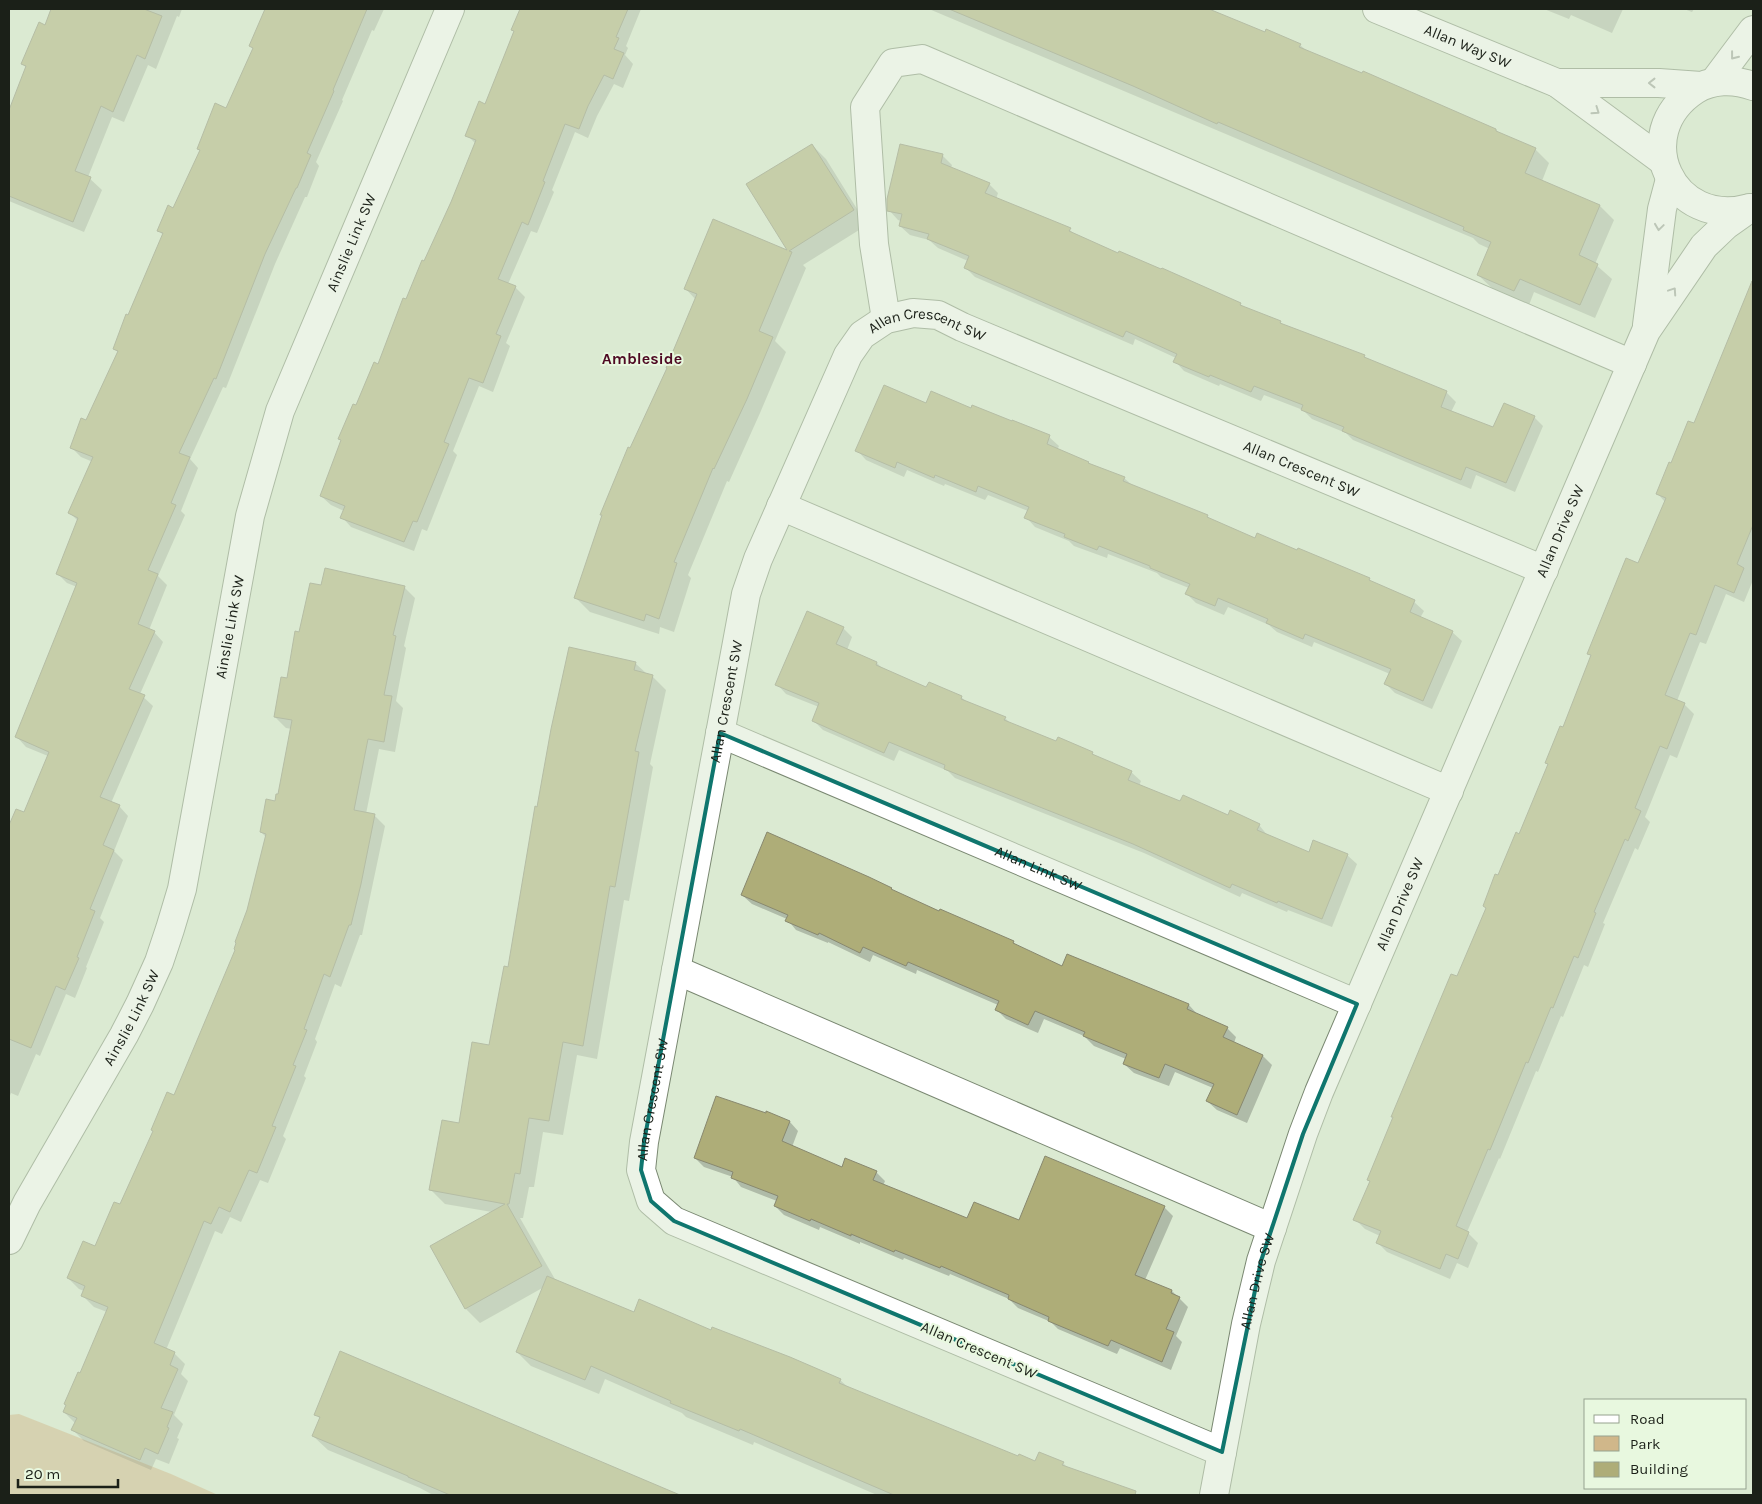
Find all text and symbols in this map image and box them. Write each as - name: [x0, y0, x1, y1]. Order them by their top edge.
- street label: Allan Way SW: [1422, 20, 1514, 72]
- one-way arrow: [1732, 50, 1740, 59]
- one-way arrow: [1648, 78, 1656, 88]
- one-way arrow: [1590, 105, 1600, 114]
- street label: Ainslie Link SW: [323, 190, 380, 294]
- one-way arrow: [1655, 222, 1665, 231]
- one-way arrow: [1667, 287, 1676, 297]
- street label: Allan Crescent SW: [865, 304, 989, 345]
- district label: Ambleside: [602, 349, 682, 368]
- street label: Allan Crescent SW: [1241, 436, 1363, 501]
- street label: Allan Drive SW: [1532, 481, 1588, 580]
- street label: Ainslie Link SW: [211, 573, 248, 680]
- street label: Allan Crescent SW: [706, 638, 746, 764]
- street label: Allan Link SW: [992, 842, 1085, 895]
- street label: Allan Drive SW: [1372, 854, 1428, 953]
- street label: Ainslie Link SW: [99, 966, 163, 1069]
- street label: Allan Crescent SW: [633, 1036, 672, 1162]
- street label: Allan Drive SW: [1236, 1230, 1279, 1331]
- street label: Allan Crescent SW: [918, 1317, 1040, 1383]
- legend: [1584, 1399, 1747, 1489]
- text: Road: [1630, 1410, 1665, 1428]
- text: Park: [1630, 1435, 1660, 1453]
- scale bar: [18, 1456, 118, 1488]
- text: Building: [1630, 1460, 1688, 1478]
- text: 20 m: [25, 1465, 60, 1483]

